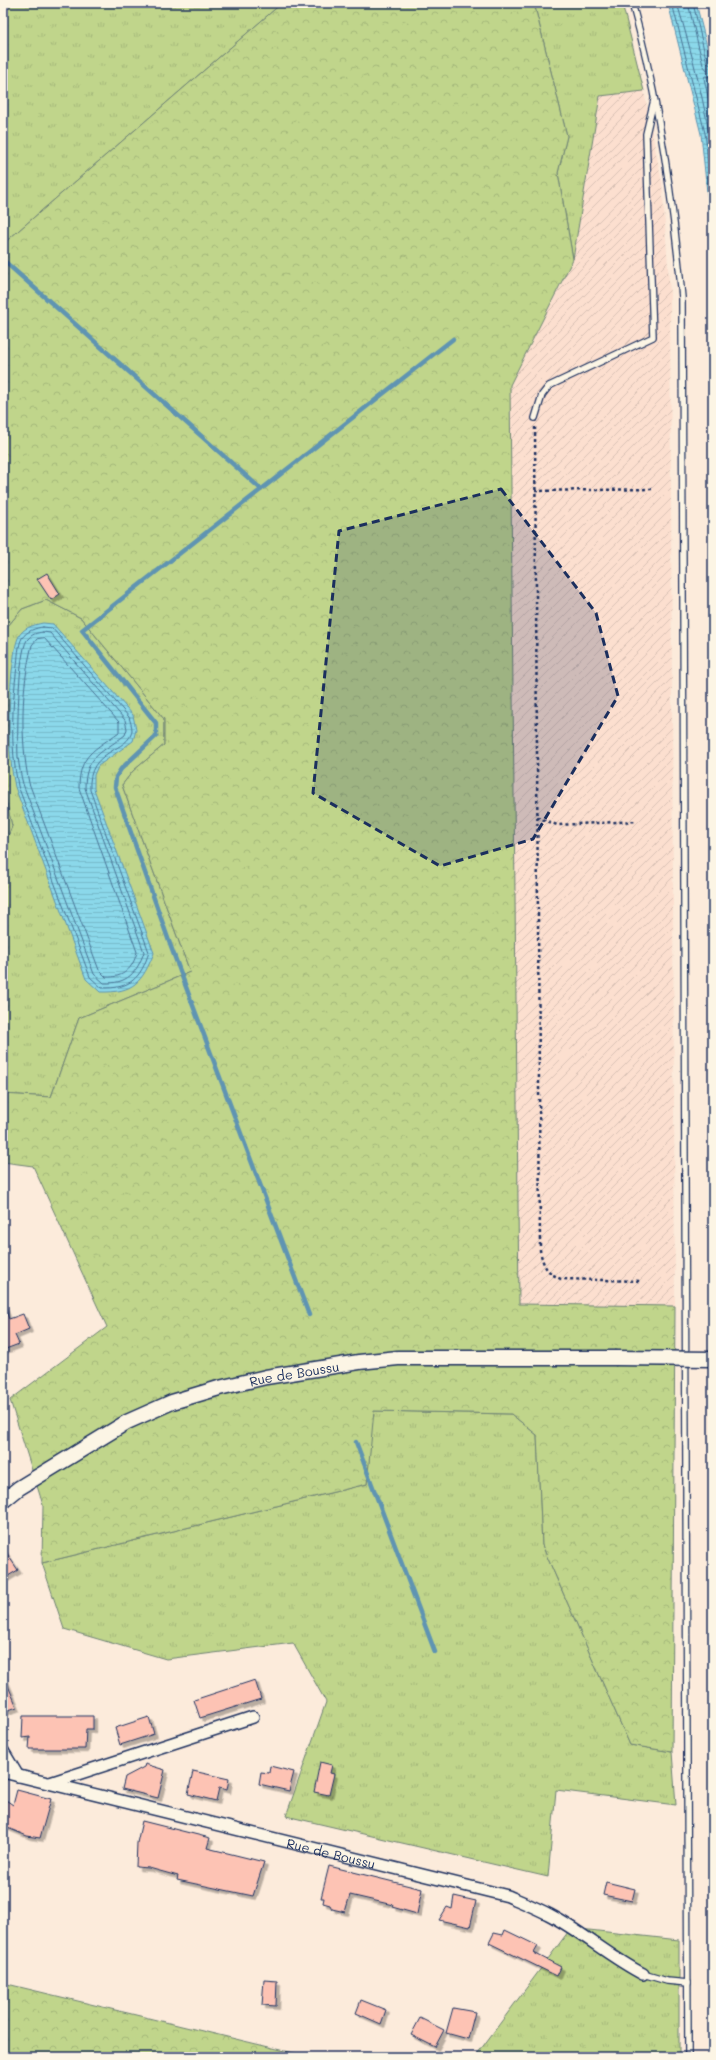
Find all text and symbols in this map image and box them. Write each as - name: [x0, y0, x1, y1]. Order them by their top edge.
- street label: Rue de Boussu: [247, 1357, 340, 1389]
- street label: Rue de Boussu: [285, 1834, 377, 1872]

